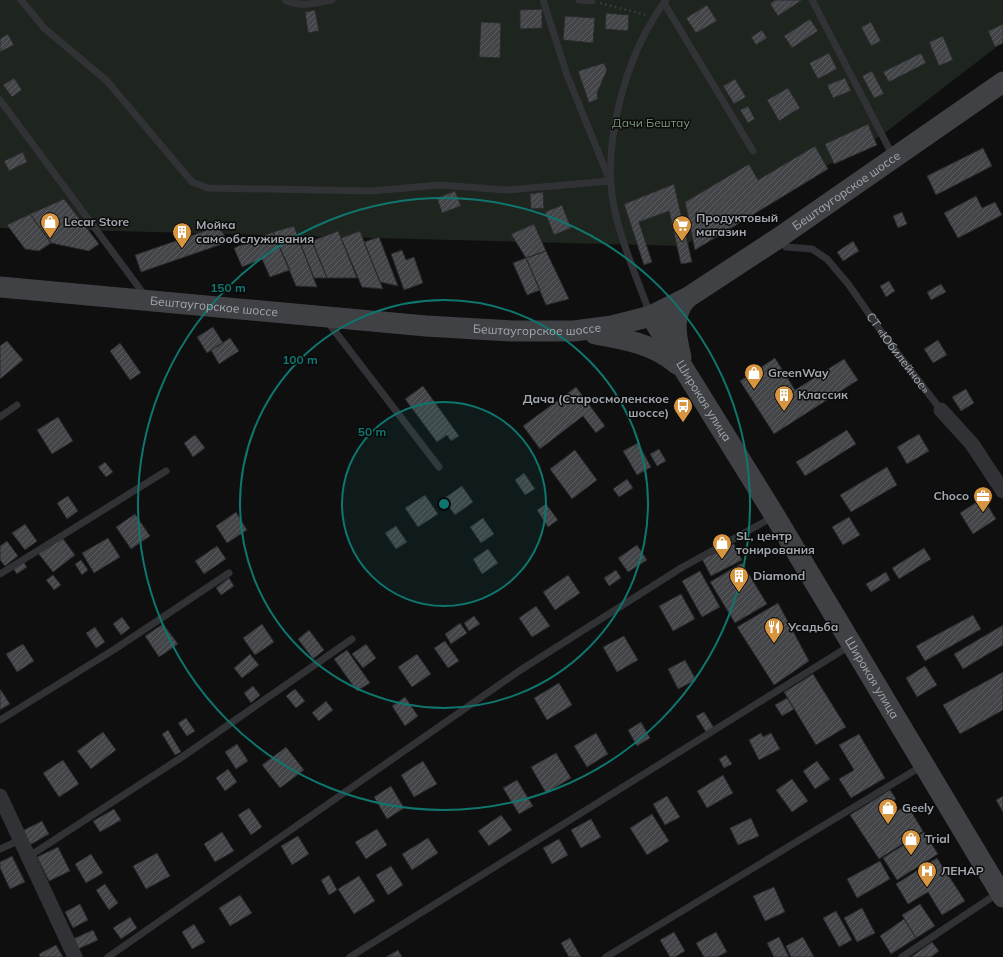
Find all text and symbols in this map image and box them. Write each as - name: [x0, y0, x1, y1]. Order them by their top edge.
- park label: Дачи Бештау: [612, 115, 690, 130]
- street label: Бештаугорское шоссе: [789, 147, 904, 233]
- place label: Продуктовый магазин: [696, 210, 778, 239]
- shop icon: Lecar Store: [39, 211, 61, 239]
- place label: Lecar Store: [64, 214, 130, 229]
- supermarket icon: Продуктовый магазин: [671, 214, 693, 242]
- place label: Мойка самообслуживания: [196, 217, 314, 246]
- building icon: Мойка самообслуживания: [171, 221, 193, 249]
- text: 150 m: [210, 280, 246, 295]
- street label: Бештаугорское шоссе: [150, 293, 279, 319]
- street label: СТ «Юбилейное»: [863, 309, 934, 397]
- street label: Бештаугорское шоссе: [473, 319, 602, 338]
- text: 100 m: [282, 352, 318, 367]
- street label: Широкая улица: [673, 357, 735, 444]
- shop icon: GreenWay: [743, 362, 765, 390]
- place label: GreenWay: [768, 365, 829, 380]
- building icon: Классик: [773, 384, 795, 412]
- place label: Классик: [798, 387, 848, 402]
- place label: Дача (Старосмоленское шоссе): [523, 391, 669, 420]
- bus stop icon: Дача (Старосмоленское шоссе): [672, 395, 694, 423]
- text: 50 m: [358, 424, 386, 439]
- office icon: Choco: [972, 485, 994, 513]
- place label: Choco: [933, 488, 969, 503]
- centre of rings: [437, 497, 451, 511]
- place label: SL, центр тонирования: [736, 528, 815, 557]
- shop icon: SL, центр тонирования: [711, 532, 733, 560]
- building icon: Diamond: [728, 565, 750, 593]
- place label: Diamond: [753, 568, 805, 583]
- restaurant icon: Усадьба: [763, 616, 785, 644]
- place label: Усадьба: [787, 619, 838, 634]
- street label: Широкая улица: [842, 634, 903, 721]
- shop icon: Geely: [877, 797, 899, 825]
- place label: Geely: [902, 800, 934, 815]
- shop icon: Trial: [900, 828, 922, 856]
- place label: Trial: [925, 831, 950, 846]
- hospital icon: ЛЕНАР: [916, 860, 938, 888]
- place label: ЛЕНАР: [941, 863, 984, 878]

